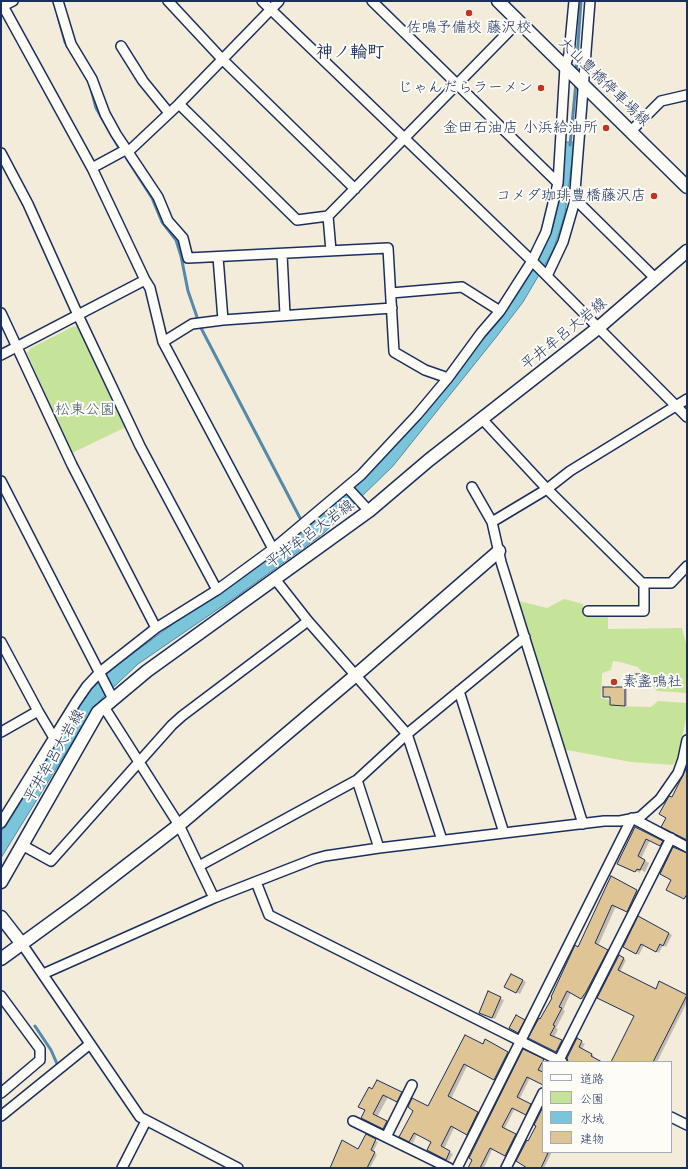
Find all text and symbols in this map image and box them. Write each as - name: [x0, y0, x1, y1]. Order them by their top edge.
- marker: 佐鳴予備校 藤沢校: [464, 8, 474, 18]
- place label: 佐鳴予備校 藤沢校: [406, 19, 532, 37]
- street label: 大山豊橋停車場線: [555, 34, 653, 130]
- district label: 神ノ輪町: [316, 42, 384, 62]
- place label: じゃんだらラーメン: [398, 79, 533, 97]
- marker: じゃんだらラーメン: [536, 83, 546, 93]
- place label: 金田石油店 小浜給油所: [443, 119, 598, 137]
- marker: 金田石油店 小浜給油所: [601, 123, 611, 133]
- place label: コメダ珈琲豊橋藤沢店: [496, 187, 646, 205]
- marker: コメダ珈琲豊橋藤沢店: [649, 191, 659, 201]
- street label: 平井牟呂大岩線: [518, 294, 610, 374]
- park label: 松東公園: [55, 401, 115, 419]
- street label: 平井牟呂大岩線: [262, 496, 358, 572]
- place label: 素盞鳴社: [622, 673, 682, 691]
- marker: 素盞鳴社: [609, 677, 619, 687]
- street label: 平井牟呂大岩線: [20, 706, 88, 806]
- legend: [542, 1061, 672, 1153]
- text: 道路: [580, 1072, 604, 1086]
- text: 公園: [580, 1092, 604, 1106]
- text: 水域: [580, 1112, 604, 1126]
- text: 建物: [580, 1132, 604, 1146]

